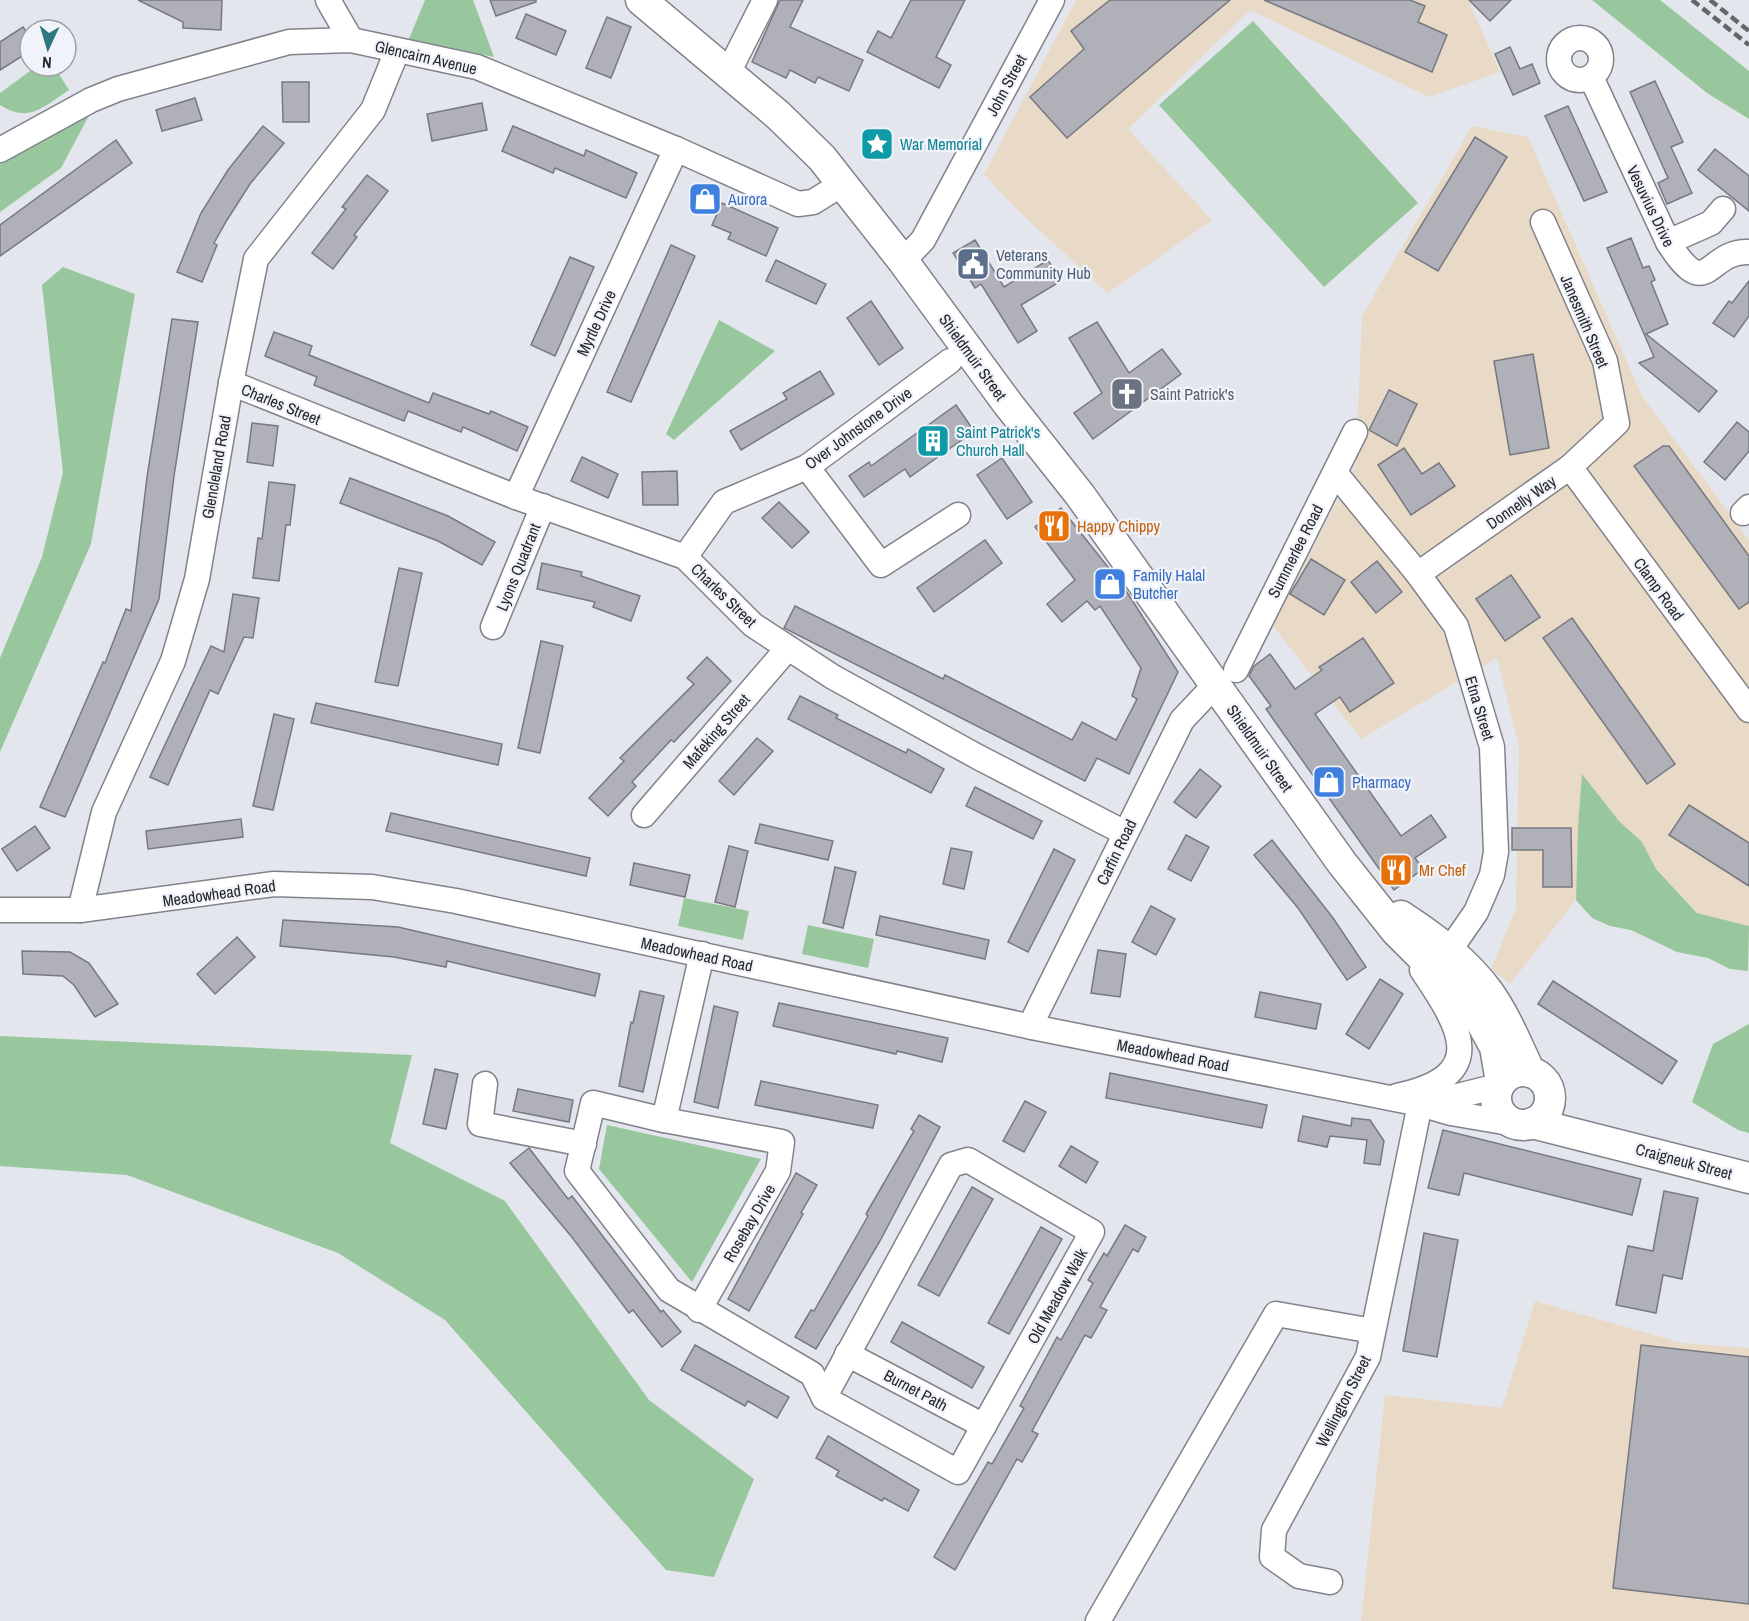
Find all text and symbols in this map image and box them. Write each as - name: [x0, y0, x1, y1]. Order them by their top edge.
- north arrow: [18, 18, 78, 78]
- street label: Glencairn Avenue: [373, 35, 479, 79]
- street label: John Street: [981, 50, 1032, 120]
- text: N: [41, 52, 52, 74]
- place icon: War Memorial: [859, 126, 895, 162]
- place label: War Memorial: [900, 133, 982, 155]
- street label: Vesuvius Drive: [1622, 162, 1680, 250]
- shop icon: Aurora: [687, 181, 723, 217]
- place label: Aurora: [727, 188, 768, 210]
- place label: Veterans Community Hub: [996, 244, 1091, 284]
- public building icon: Veterans Community Hub: [955, 246, 991, 282]
- street label: Janesmith Street: [1555, 271, 1615, 371]
- street label: Myrtle Drive: [571, 286, 621, 360]
- street label: Shieldmuir Street: [934, 309, 1012, 405]
- church icon: Saint Patrick's: [1109, 376, 1145, 412]
- street label: Charles Street: [238, 378, 324, 430]
- street label: Over Johnstone Drive: [800, 382, 916, 474]
- place label: Saint Patrick's: [1150, 383, 1234, 405]
- street label: Glencleland Road: [196, 414, 236, 520]
- place label: Saint Patrick's Church Hall: [956, 421, 1040, 461]
- building icon: Saint Patrick's Church Hall: [915, 423, 951, 459]
- street label: Donnelly Way: [1482, 470, 1561, 534]
- street label: Summerlee Road: [1262, 501, 1328, 601]
- restaurant icon: Happy Chippy: [1036, 508, 1072, 544]
- place label: Happy Chippy: [1077, 515, 1161, 537]
- street label: Lyons Quadrant: [490, 519, 546, 614]
- street label: Clamp Road: [1629, 553, 1689, 625]
- street label: Charles Street: [686, 558, 762, 632]
- place label: Family Halal Butcher: [1133, 564, 1205, 604]
- shop icon: Family Halal Butcher: [1092, 566, 1128, 602]
- street label: Etna Street: [1460, 673, 1500, 743]
- street label: Mafeking Street: [677, 689, 755, 773]
- street label: Shieldmuir Street: [1222, 700, 1298, 796]
- shop icon: Pharmacy: [1311, 764, 1347, 800]
- place label: Pharmacy: [1352, 771, 1411, 793]
- street label: Carfin Road: [1091, 815, 1141, 889]
- restaurant icon: Mr Chef: [1378, 852, 1414, 888]
- place label: Mr Chef: [1419, 859, 1466, 881]
- street label: Meadowhead Road: [161, 874, 277, 912]
- street label: Meadowhead Road: [639, 931, 755, 977]
- street label: Meadowhead Road: [1115, 1033, 1231, 1077]
- street label: Craigneuk Street: [1633, 1138, 1735, 1185]
- street label: Rosebay Drive: [718, 1180, 780, 1266]
- street label: Old Meadow Walk: [1022, 1244, 1093, 1348]
- street label: Wellington Street: [1310, 1351, 1376, 1451]
- street label: Burnet Path: [880, 1364, 952, 1416]

